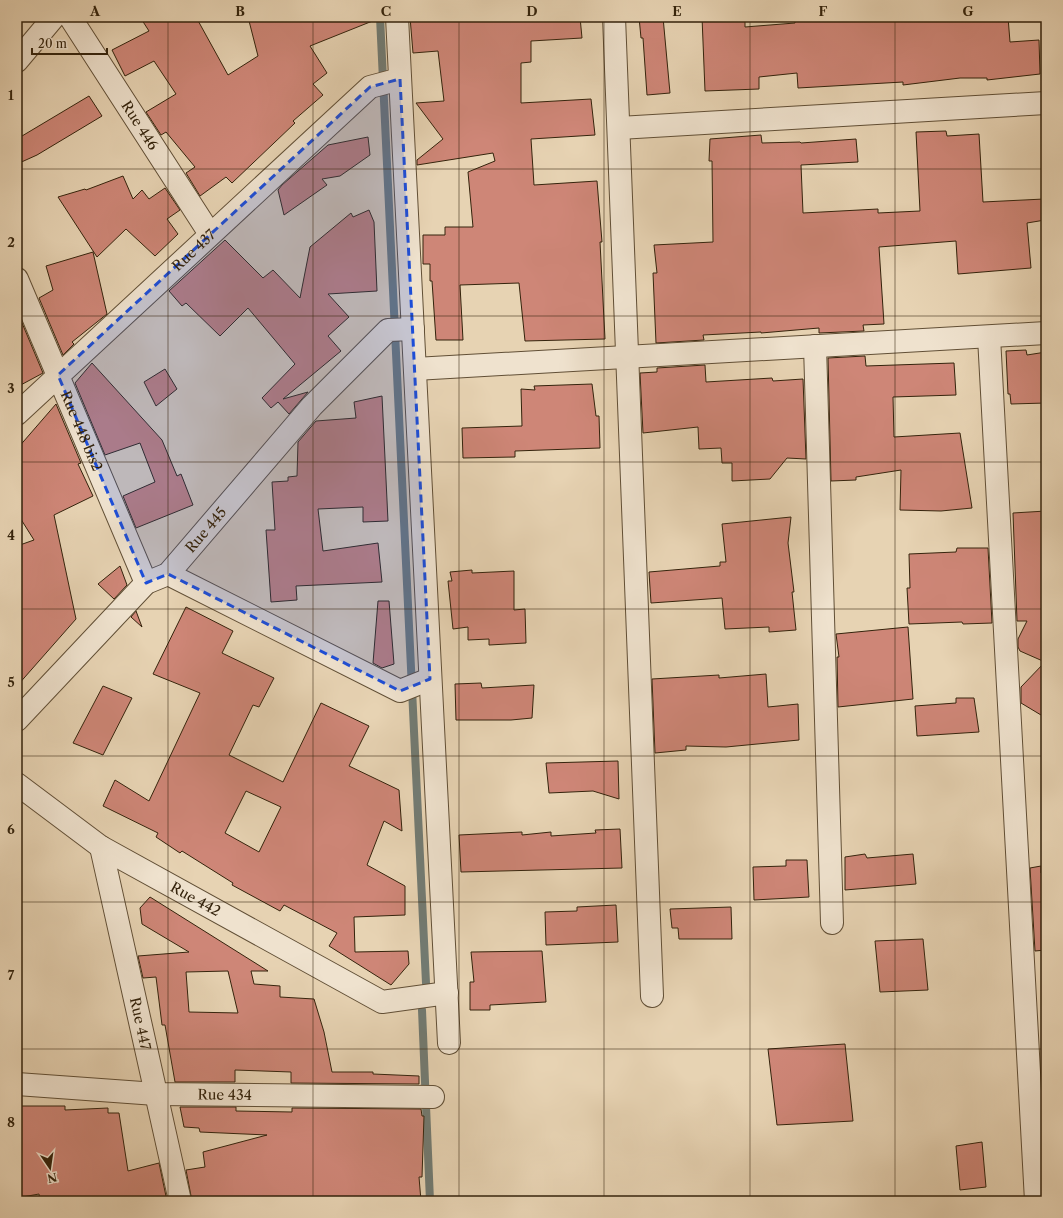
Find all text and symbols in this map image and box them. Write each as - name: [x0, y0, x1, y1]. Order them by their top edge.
- text: A: [89, 3, 101, 19]
- text: B: [235, 3, 245, 19]
- text: C: [381, 3, 391, 19]
- text: D: [526, 3, 538, 19]
- text: E: [672, 3, 682, 19]
- text: F: [819, 3, 828, 19]
- text: G: [962, 3, 974, 19]
- scale bar: [32, 30, 107, 56]
- text: 20 m: [38, 36, 67, 51]
- text: 1: [8, 87, 14, 103]
- street label: Rue 446: [118, 97, 162, 153]
- street label: Rue 437: [168, 225, 219, 275]
- text: 2: [7, 234, 15, 250]
- text: 3: [7, 380, 15, 396]
- street label: Rue 448 bis2: [56, 388, 106, 474]
- street label: Rue 445: [181, 503, 230, 556]
- text: 4: [7, 527, 15, 543]
- text: 5: [7, 674, 15, 690]
- text: 6: [7, 821, 15, 837]
- street label: Rue 442: [167, 878, 224, 920]
- text: 7: [8, 967, 15, 983]
- street label: Rue 447: [126, 996, 155, 1052]
- street label: Rue 434: [197, 1085, 252, 1104]
- text: 8: [7, 1114, 15, 1130]
- north arrow: [30, 1148, 70, 1188]
- text: N: [46, 1170, 58, 1186]

